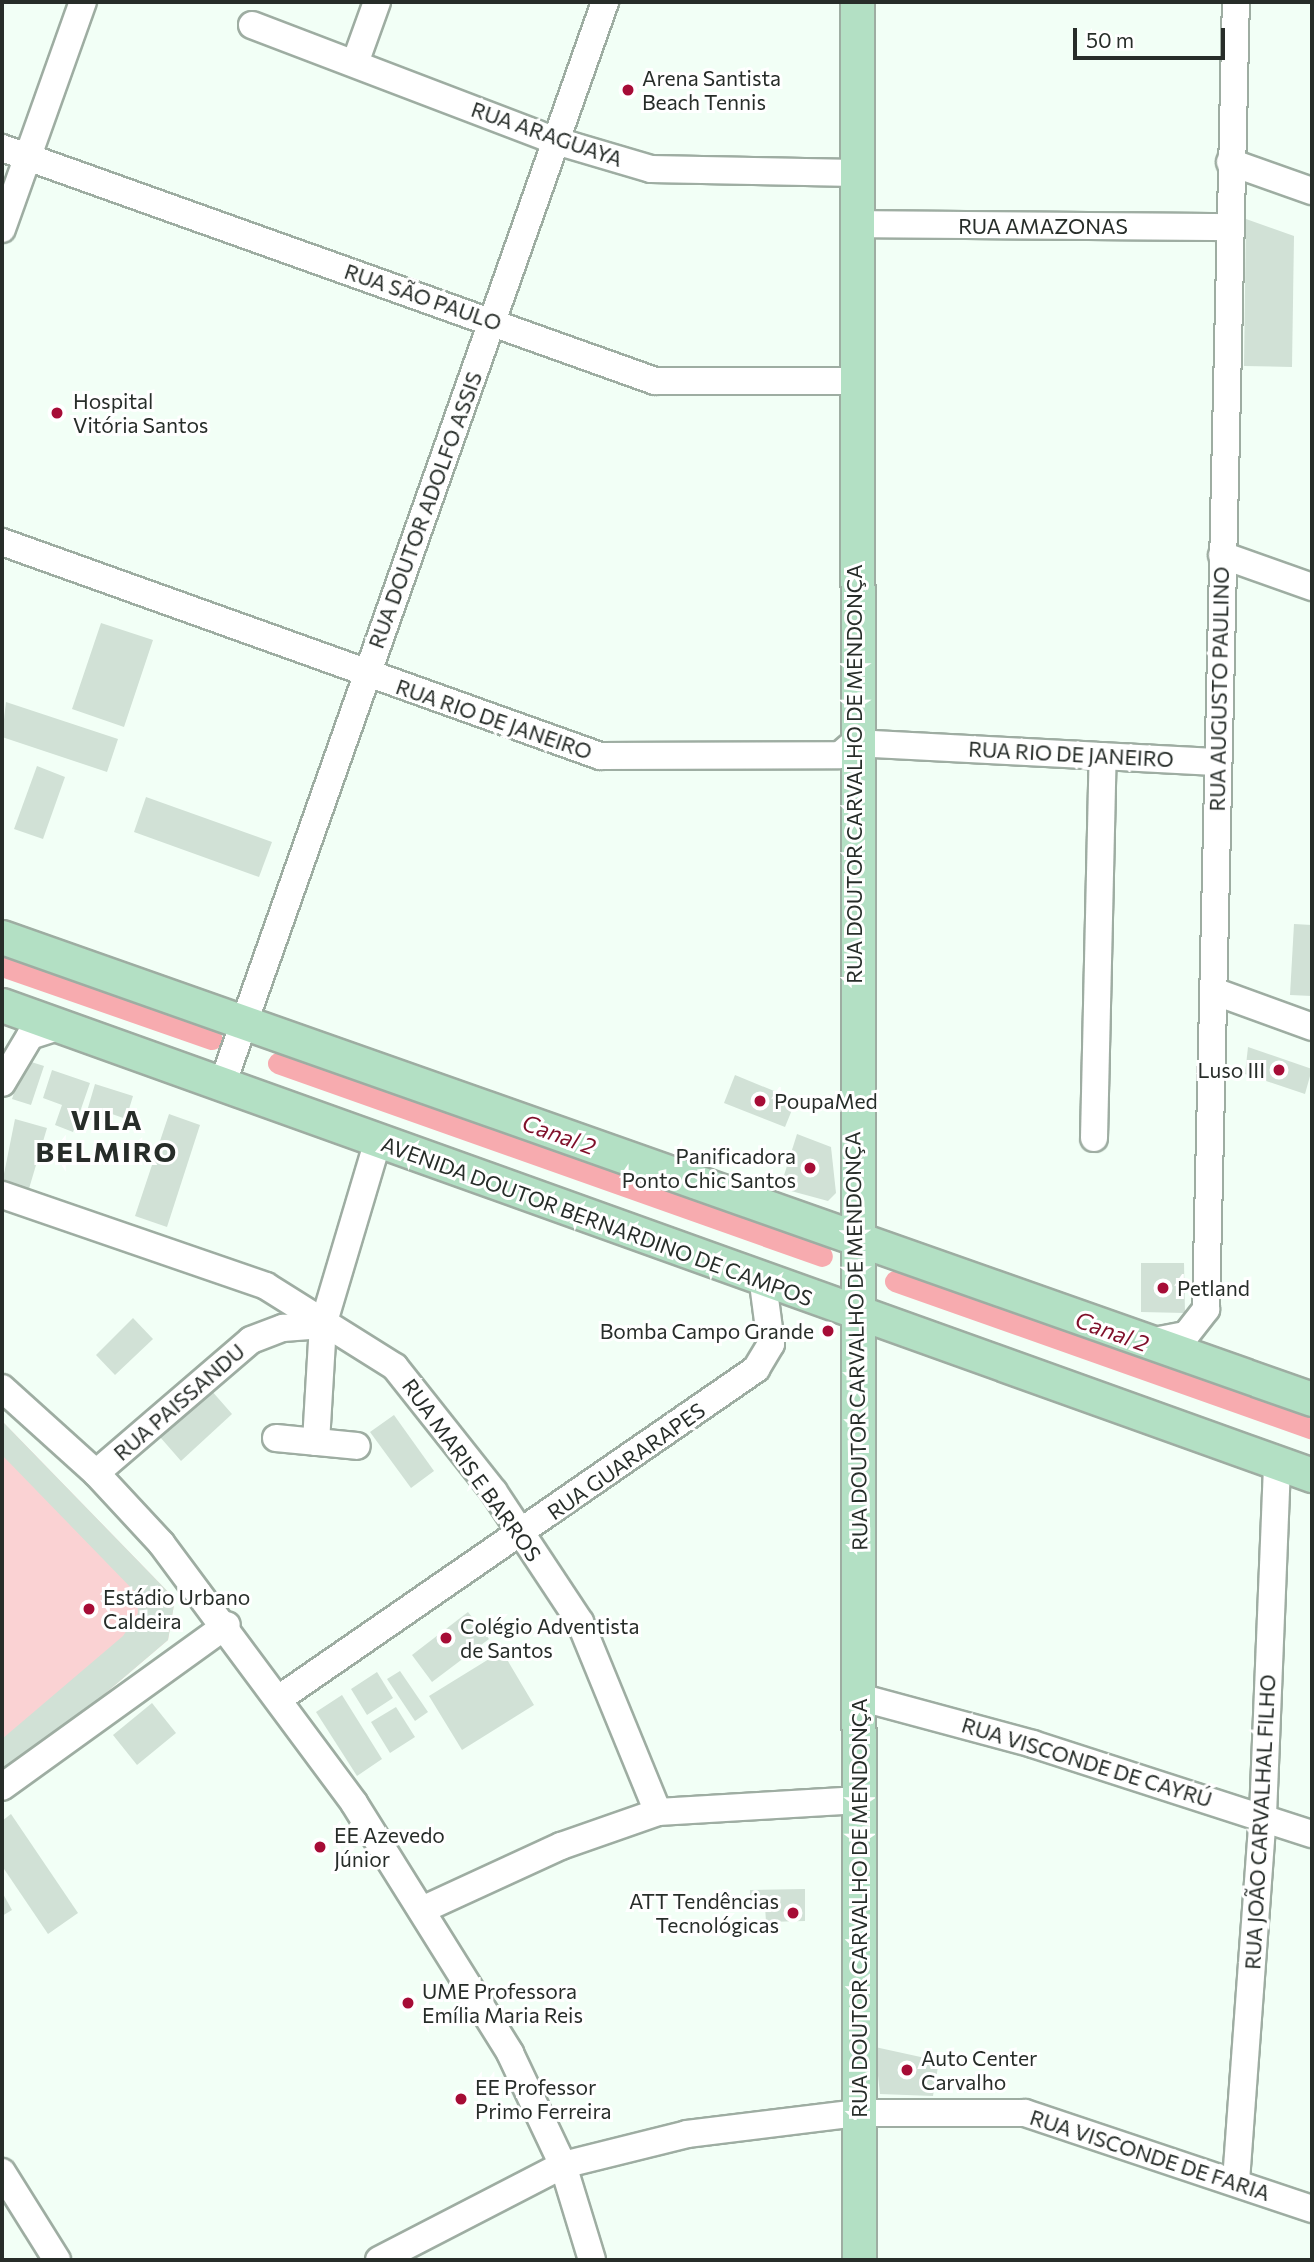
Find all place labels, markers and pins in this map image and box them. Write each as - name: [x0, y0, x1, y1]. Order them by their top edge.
- place label: Arena Santista Beach Tennis: [642, 65, 781, 115]
- marker: Arena Santista Beach Tennis: [620, 82, 636, 98]
- place label: Hospital Vitória Santos: [73, 388, 208, 438]
- marker: Hospital Vitória Santos: [47, 403, 67, 423]
- place label: Luso III: [1198, 1057, 1265, 1083]
- marker: Luso III: [1271, 1062, 1287, 1078]
- place label: PoupaMed: [774, 1088, 878, 1114]
- marker: PoupaMed: [752, 1093, 768, 1109]
- place label: Panificadora Ponto Chic Santos: [622, 1143, 796, 1193]
- marker: Panificadora Ponto Chic Santos: [802, 1160, 818, 1176]
- place label: Petland: [1177, 1275, 1250, 1301]
- marker: Petland: [1155, 1280, 1171, 1296]
- place label: Bomba Campo Grande: [600, 1318, 814, 1344]
- marker: Bomba Campo Grande: [820, 1323, 836, 1339]
- place label: Estádio Urbano Caldeira: [103, 1584, 250, 1634]
- marker: Estádio Urbano Caldeira: [81, 1601, 97, 1617]
- place label: Colégio Adventista de Santos: [460, 1613, 639, 1663]
- marker: Colégio Adventista de Santos: [438, 1630, 454, 1646]
- place label: EE Azevedo Júnior: [334, 1822, 445, 1872]
- marker: EE Azevedo Júnior: [312, 1839, 328, 1855]
- place label: ATT Tendências Tecnológicas: [629, 1888, 779, 1938]
- marker: ATT Tendências Tecnológicas: [785, 1905, 801, 1921]
- place label: UME Professora Emília Maria Reis: [422, 1978, 583, 2028]
- marker: UME Professora Emília Maria Reis: [400, 1995, 416, 2011]
- place label: Auto Center Carvalho: [921, 2045, 1037, 2095]
- marker: Auto Center Carvalho: [899, 2062, 915, 2078]
- place label: EE Professor Primo Ferreira: [475, 2074, 612, 2124]
- marker: EE Professor Primo Ferreira: [453, 2091, 469, 2107]

